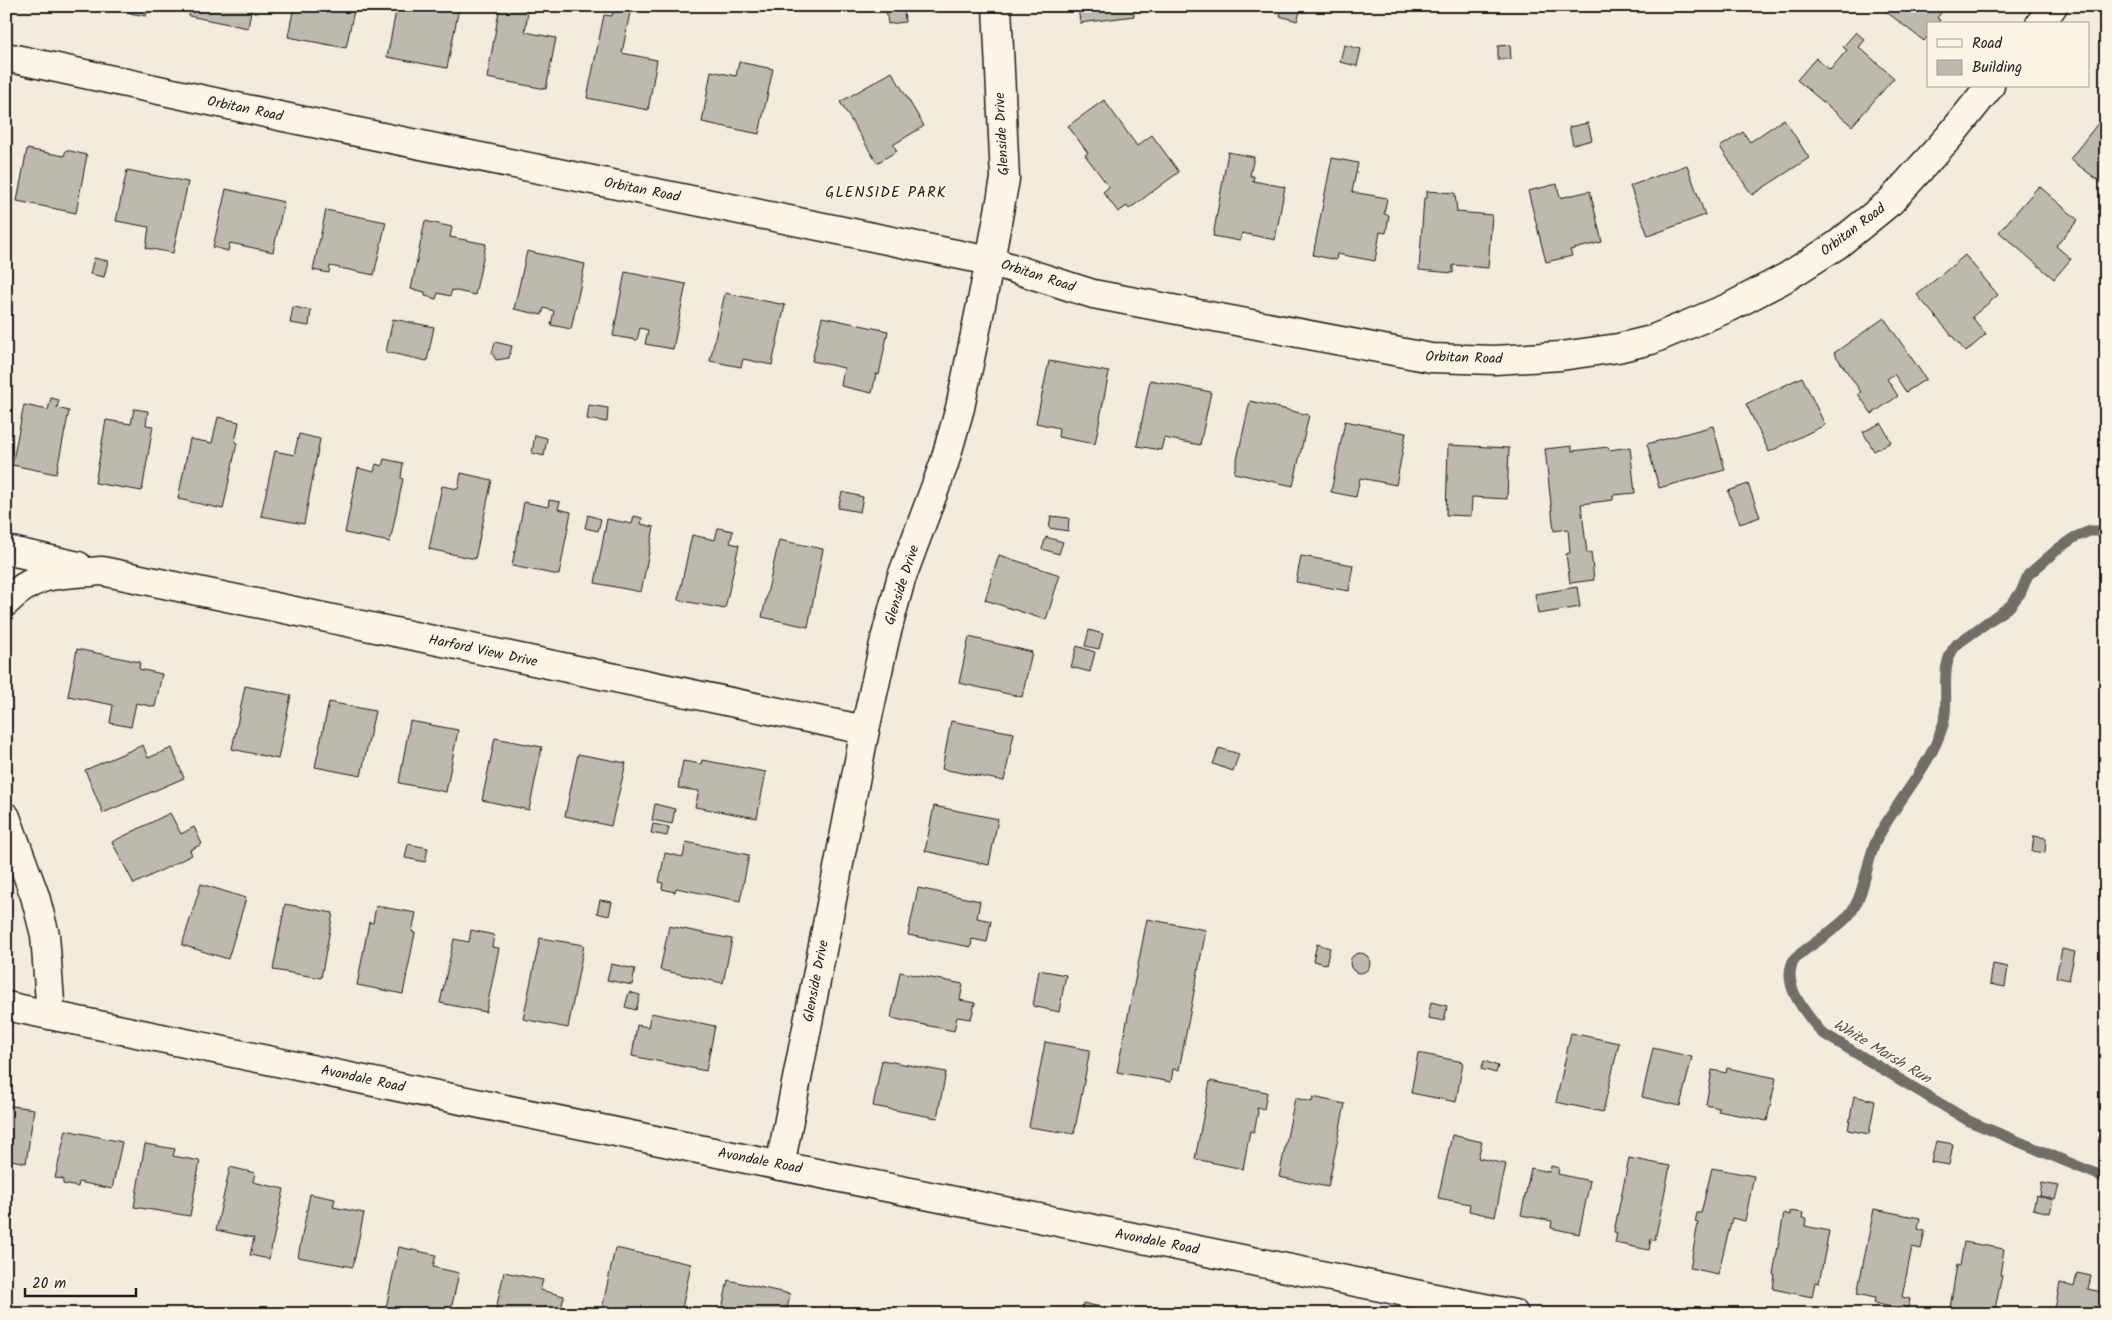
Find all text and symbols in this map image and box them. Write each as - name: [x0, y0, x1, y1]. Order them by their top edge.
- legend: [1927, 22, 2090, 88]
- text: Road: [1972, 32, 2003, 56]
- text: Building: [1972, 56, 2022, 80]
- street label: Orbitan Road: [205, 90, 286, 128]
- street label: Glenside Drive: [989, 91, 1015, 176]
- street label: Orbitan Road: [602, 172, 683, 208]
- district label: GLENSIDE PARK: [825, 181, 947, 205]
- street label: Orbitan Road: [1816, 197, 1891, 262]
- street label: Orbitan Road: [998, 254, 1079, 299]
- street label: Orbitan Road: [1425, 346, 1504, 370]
- street label: Glenside Drive: [879, 541, 926, 628]
- street label: Harford View Drive: [427, 629, 540, 673]
- street label: Glenside Drive: [797, 937, 835, 1024]
- water label: White Marsh Run: [1829, 1013, 1936, 1091]
- street label: Avondale Road: [319, 1059, 408, 1099]
- street label: Avondale Road: [716, 1142, 805, 1180]
- street label: Avondale Road: [1113, 1223, 1202, 1261]
- scale bar: [25, 1265, 136, 1297]
- text: 20 m: [32, 1272, 66, 1296]

